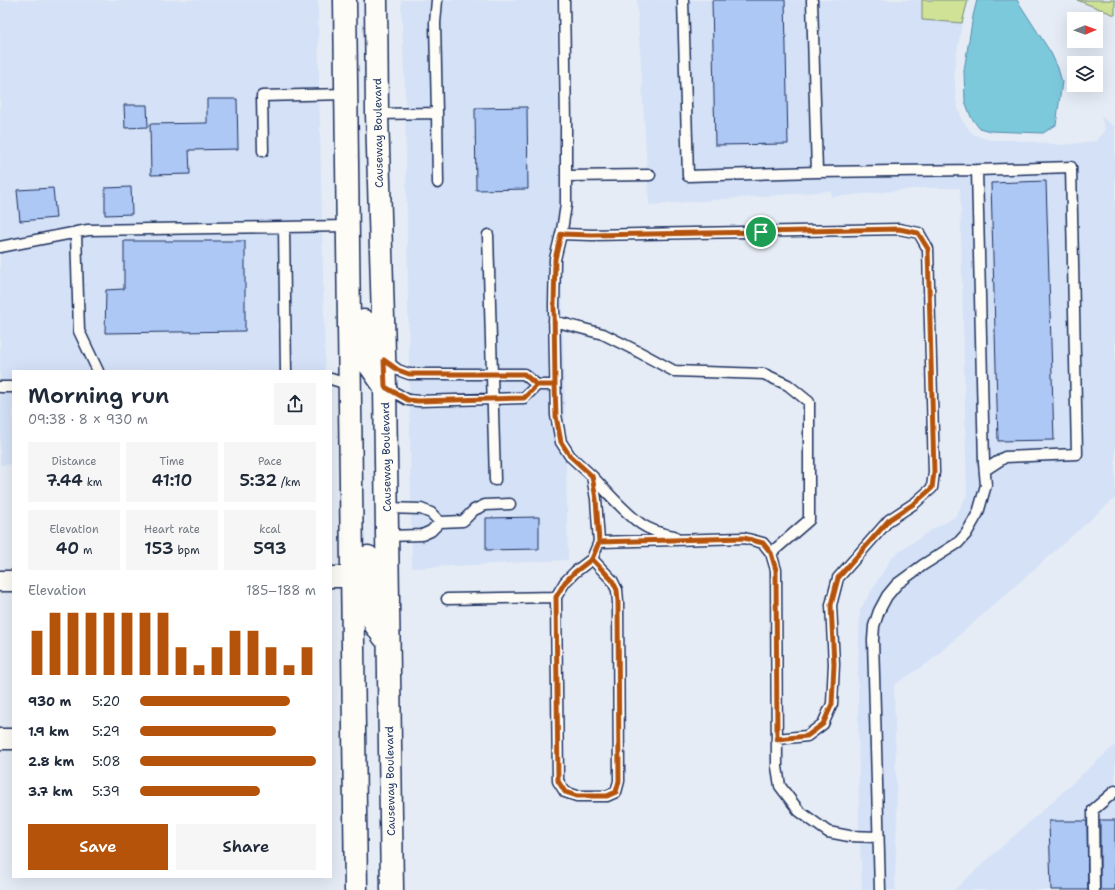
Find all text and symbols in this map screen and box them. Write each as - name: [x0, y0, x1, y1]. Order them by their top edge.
- north arrow: [1067, 12, 1103, 48]
- map controls: [1067, 12, 1103, 92]
- button: layers: [1067, 56, 1103, 92]
- street label: Causeway Boulevard: [370, 78, 387, 188]
- pin: [744, 215, 778, 249]
- icon: arrive: [750, 221, 772, 243]
- text: Morning run: [28, 381, 169, 410]
- button: share: [274, 383, 316, 425]
- street label: Causeway Boulevard: [378, 402, 395, 512]
- text: 09:38 · 8 × 930 m: [28, 411, 148, 428]
- text: Distance: [51, 454, 97, 469]
- text: Time: [159, 454, 185, 469]
- text: Pace: [258, 454, 282, 469]
- text: 7.44: [46, 469, 83, 491]
- text: 41:10: [152, 469, 192, 491]
- text: 5:32: [239, 469, 277, 491]
- text: km: [83, 475, 102, 490]
- text: /km: [277, 475, 301, 490]
- text: Elevation: [49, 522, 99, 537]
- text: Heart rate: [144, 522, 200, 537]
- text: kcal: [259, 522, 281, 537]
- text: 40: [56, 537, 79, 559]
- text: 153: [144, 537, 174, 559]
- text: 593: [253, 537, 287, 559]
- text: m: [79, 543, 92, 558]
- text: bpm: [174, 543, 200, 558]
- text: Elevation: [28, 582, 86, 599]
- text: 185–188 m: [246, 582, 316, 599]
- text: 930 m: [28, 693, 71, 710]
- text: 5:20: [92, 693, 120, 710]
- text: 1.9 km: [28, 723, 69, 740]
- text: 5:29: [92, 723, 120, 740]
- street label: Causeway Boulevard: [382, 726, 399, 836]
- text: 2.8 km: [28, 753, 74, 770]
- text: 5:08: [92, 753, 121, 770]
- text: 3.7 km: [28, 783, 73, 800]
- text: 5:39: [92, 783, 120, 800]
- button: Save: [28, 824, 168, 870]
- button: Share: [176, 824, 316, 870]

